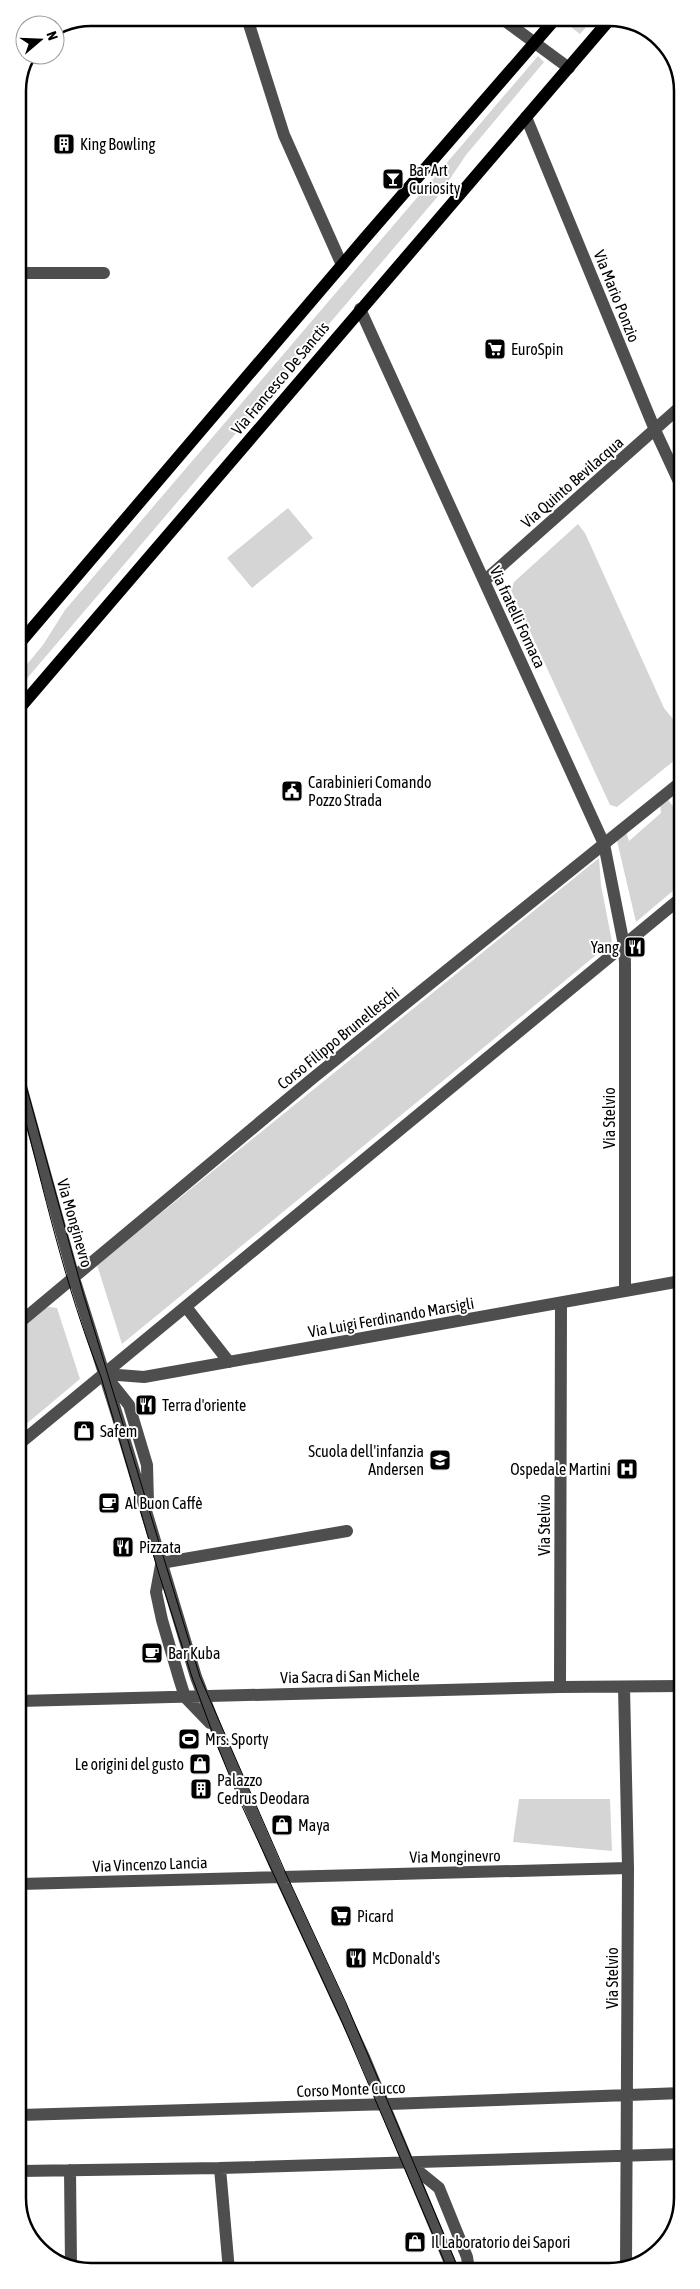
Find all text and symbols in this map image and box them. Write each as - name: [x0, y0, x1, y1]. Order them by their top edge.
- north arrow: [15, 15, 65, 65]
- text: N: [43, 29, 61, 42]
- building icon: King Bowling: [52, 132, 76, 156]
- place label: King Bowling: [80, 135, 156, 154]
- place label: Bar Art Curiosity: [409, 161, 461, 198]
- bar icon: Bar Art Curiosity: [381, 167, 405, 191]
- street label: Via Mario Ponzio: [590, 247, 644, 345]
- street label: Via Francesco De Sanctis: [228, 318, 333, 438]
- supermarket icon: EuroSpin: [483, 337, 507, 361]
- place label: EuroSpin: [511, 340, 564, 359]
- street label: Via Quinto Bevilacqua: [517, 433, 627, 532]
- street label: Via fratelli Fornaca: [487, 563, 549, 671]
- place label: Carabinieri Comando Pozzo Strada: [308, 773, 432, 809]
- public building icon: Carabinieri Comando Pozzo Strada: [280, 779, 304, 803]
- restaurant icon: Yang: [623, 935, 647, 959]
- place label: Yang: [591, 938, 619, 957]
- street label: Corso Filippo Brunelleschi: [274, 983, 403, 1093]
- street label: Via Stelvio: [600, 1087, 618, 1149]
- street label: Via Monginevro: [53, 1177, 96, 1270]
- street label: Via Luigi Ferdinando Marsigli: [307, 1294, 476, 1341]
- restaurant icon: Terra d'oriente: [134, 1393, 158, 1417]
- place label: Terra d'oriente: [162, 1396, 246, 1414]
- shop icon: Safem: [72, 1419, 96, 1443]
- place label: Safem: [100, 1422, 137, 1440]
- place label: Scuola dell'infanzia Andersen: [308, 1442, 424, 1478]
- school or university icon: Scuola dell'infanzia Andersen: [428, 1448, 452, 1472]
- hospital icon: Ospedale Martini: [615, 1457, 639, 1481]
- place label: Ospedale Martini: [510, 1460, 611, 1479]
- cafe icon: Al Buon Caffè: [97, 1491, 121, 1515]
- place label: Al Buon Caffè: [125, 1494, 203, 1512]
- street label: Via Stelvio: [535, 1494, 553, 1556]
- restaurant icon: Pizzata: [111, 1535, 135, 1559]
- place label: Pizzata: [139, 1538, 181, 1556]
- cafe icon: Bar Kuba: [140, 1641, 164, 1665]
- place label: Bar Kuba: [168, 1644, 220, 1662]
- street label: Via Sacra di San Michele: [280, 1666, 420, 1686]
- sports icon: Mrs. Sporty: [177, 1727, 201, 1751]
- place label: Mrs. Sporty: [205, 1730, 269, 1749]
- shop icon: Le origini del gusto: [188, 1752, 212, 1776]
- place label: Le origini del gusto: [75, 1755, 184, 1774]
- place label: Palazzo Cedrus Deodara: [217, 1771, 310, 1807]
- building icon: Palazzo Cedrus Deodara: [189, 1777, 213, 1801]
- shop icon: Maya: [270, 1813, 294, 1837]
- place label: Maya: [298, 1816, 330, 1835]
- street label: Via Monginevro: [409, 1846, 501, 1867]
- street label: Via Vincenzo Lancia: [92, 1853, 208, 1875]
- supermarket icon: Picard: [329, 1904, 353, 1928]
- place label: Picard: [357, 1907, 394, 1925]
- restaurant icon: McDonald's: [344, 1946, 368, 1970]
- street label: Via Stelvio: [603, 1947, 621, 2009]
- place label: McDonald's: [372, 1949, 441, 1967]
- street label: Corso Monte Cucco: [296, 2078, 406, 2100]
- shop icon: Il Laboratorio dei Sapori: [403, 2230, 427, 2254]
- place label: Il Laboratorio dei Sapori: [431, 2233, 571, 2252]

